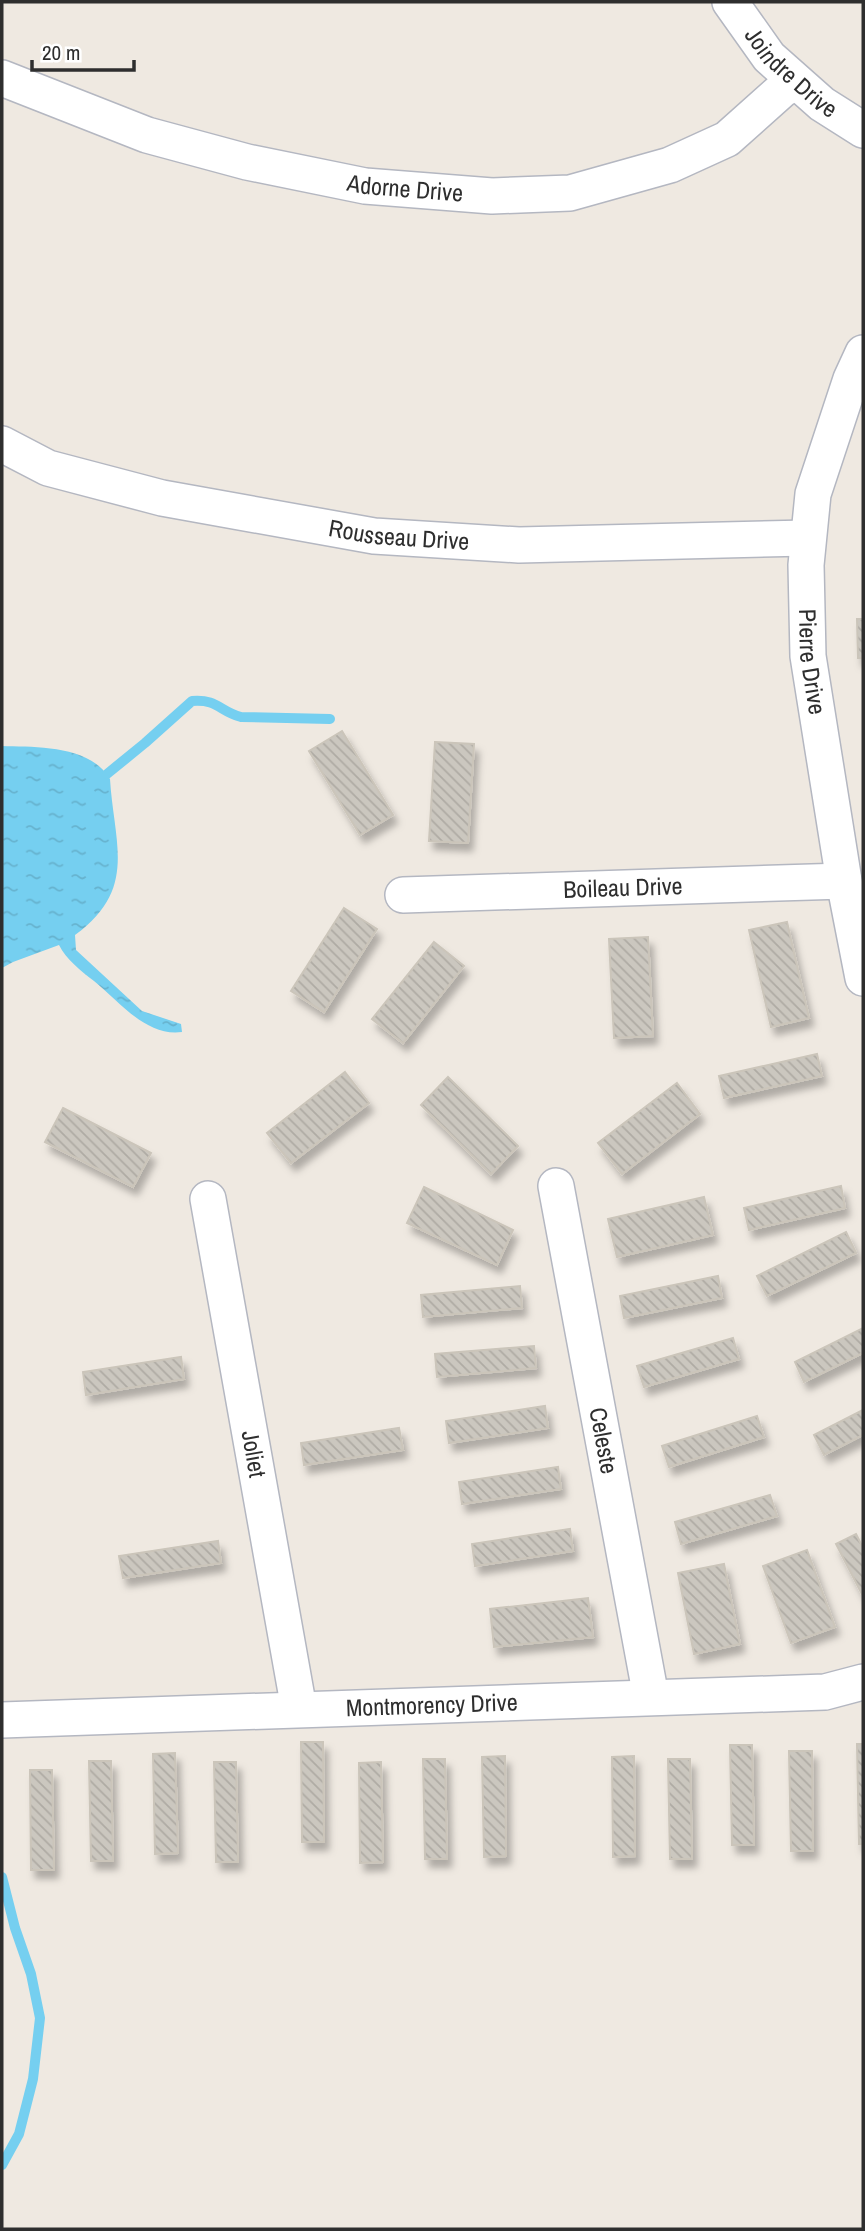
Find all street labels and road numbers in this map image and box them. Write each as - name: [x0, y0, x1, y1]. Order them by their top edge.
- street label: Joindre Drive: [738, 21, 844, 125]
- street label: Adorne Drive: [344, 166, 464, 209]
- street label: Rousseau Drive: [326, 511, 470, 557]
- street label: Pierre Drive: [792, 608, 834, 717]
- street label: Boileau Drive: [563, 869, 683, 905]
- street label: Celeste: [582, 1405, 626, 1476]
- street label: Joliet: [235, 1428, 274, 1480]
- street label: Montmorency Drive: [345, 1685, 518, 1723]

